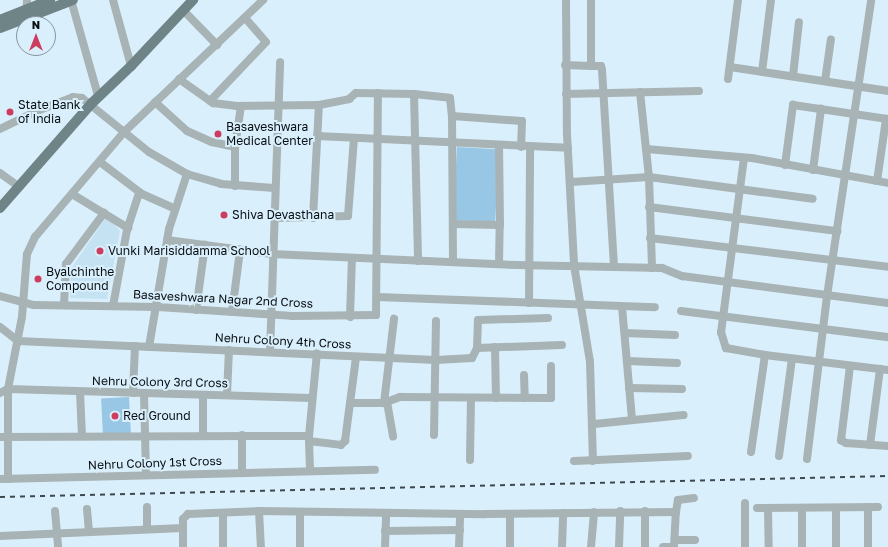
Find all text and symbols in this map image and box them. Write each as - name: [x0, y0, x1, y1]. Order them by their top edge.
- north arrow: [16, 16, 56, 56]
- text: N: [32, 18, 40, 31]
- place label: State Bank of India: [18, 98, 81, 126]
- marker: State Bank of India: [5, 107, 15, 117]
- place label: Basaveshwara Medical Center: [226, 120, 313, 148]
- marker: Basaveshwara Medical Center: [213, 129, 223, 139]
- place label: Shiva Devasthana: [232, 208, 334, 222]
- marker: Shiva Devasthana: [219, 210, 229, 220]
- place label: Vunki Marisiddamma School: [108, 244, 270, 258]
- marker: Vunki Marisiddamma School: [95, 246, 105, 256]
- place label: Byalchinthe Compound: [46, 265, 114, 293]
- marker: Byalchinthe Compound: [33, 274, 43, 284]
- street label: Basaveshwara Nagar 2nd Cross: [133, 287, 313, 311]
- street label: Nehru Colony 4th Cross: [214, 330, 352, 352]
- street label: Nehru Colony 3rd Cross: [92, 374, 228, 390]
- place label: Red Ground: [123, 409, 191, 423]
- marker: Red Ground: [110, 411, 120, 421]
- street label: Nehru Colony 1st Cross: [88, 453, 222, 473]

